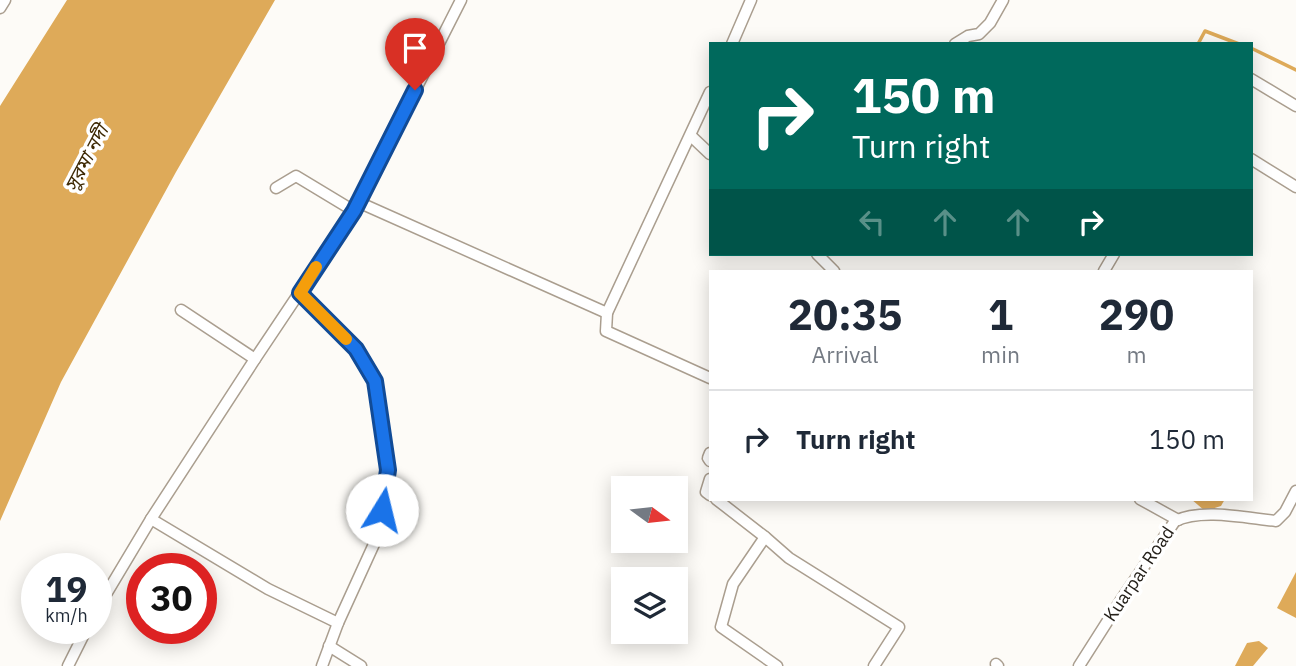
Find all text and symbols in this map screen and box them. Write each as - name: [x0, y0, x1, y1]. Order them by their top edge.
- pin: [385, 18, 445, 90]
- icon: arrive: [396, 29, 434, 67]
- text: 150 m: [852, 63, 996, 126]
- icon: right: [737, 70, 828, 161]
- water label: সুরমা নদী: [59, 117, 115, 195]
- text: Turn right: [852, 125, 990, 167]
- icon: left: [853, 203, 891, 241]
- icon: ahead: [926, 203, 964, 241]
- icon: ahead: [999, 203, 1037, 241]
- icon: right: [1072, 203, 1110, 241]
- text: 20:35: [788, 287, 902, 342]
- text: 1: [988, 287, 1013, 342]
- text: 290: [1099, 287, 1174, 342]
- text: Arrival: [812, 339, 879, 369]
- text: min: [981, 339, 1020, 369]
- text: m: [1126, 339, 1147, 369]
- icon: right: [737, 420, 775, 458]
- text: Turn right: [796, 422, 915, 456]
- text: 150 m: [1149, 422, 1225, 456]
- position arrow: [345, 473, 419, 547]
- north arrow: [611, 476, 688, 553]
- map controls: [611, 476, 688, 644]
- street label: Kuarpar Road: [1098, 522, 1179, 626]
- speed limit sign: 30: [126, 553, 217, 644]
- text: 19: [45, 566, 88, 612]
- button: layers: [611, 567, 688, 644]
- text: km/h: [45, 604, 88, 627]

